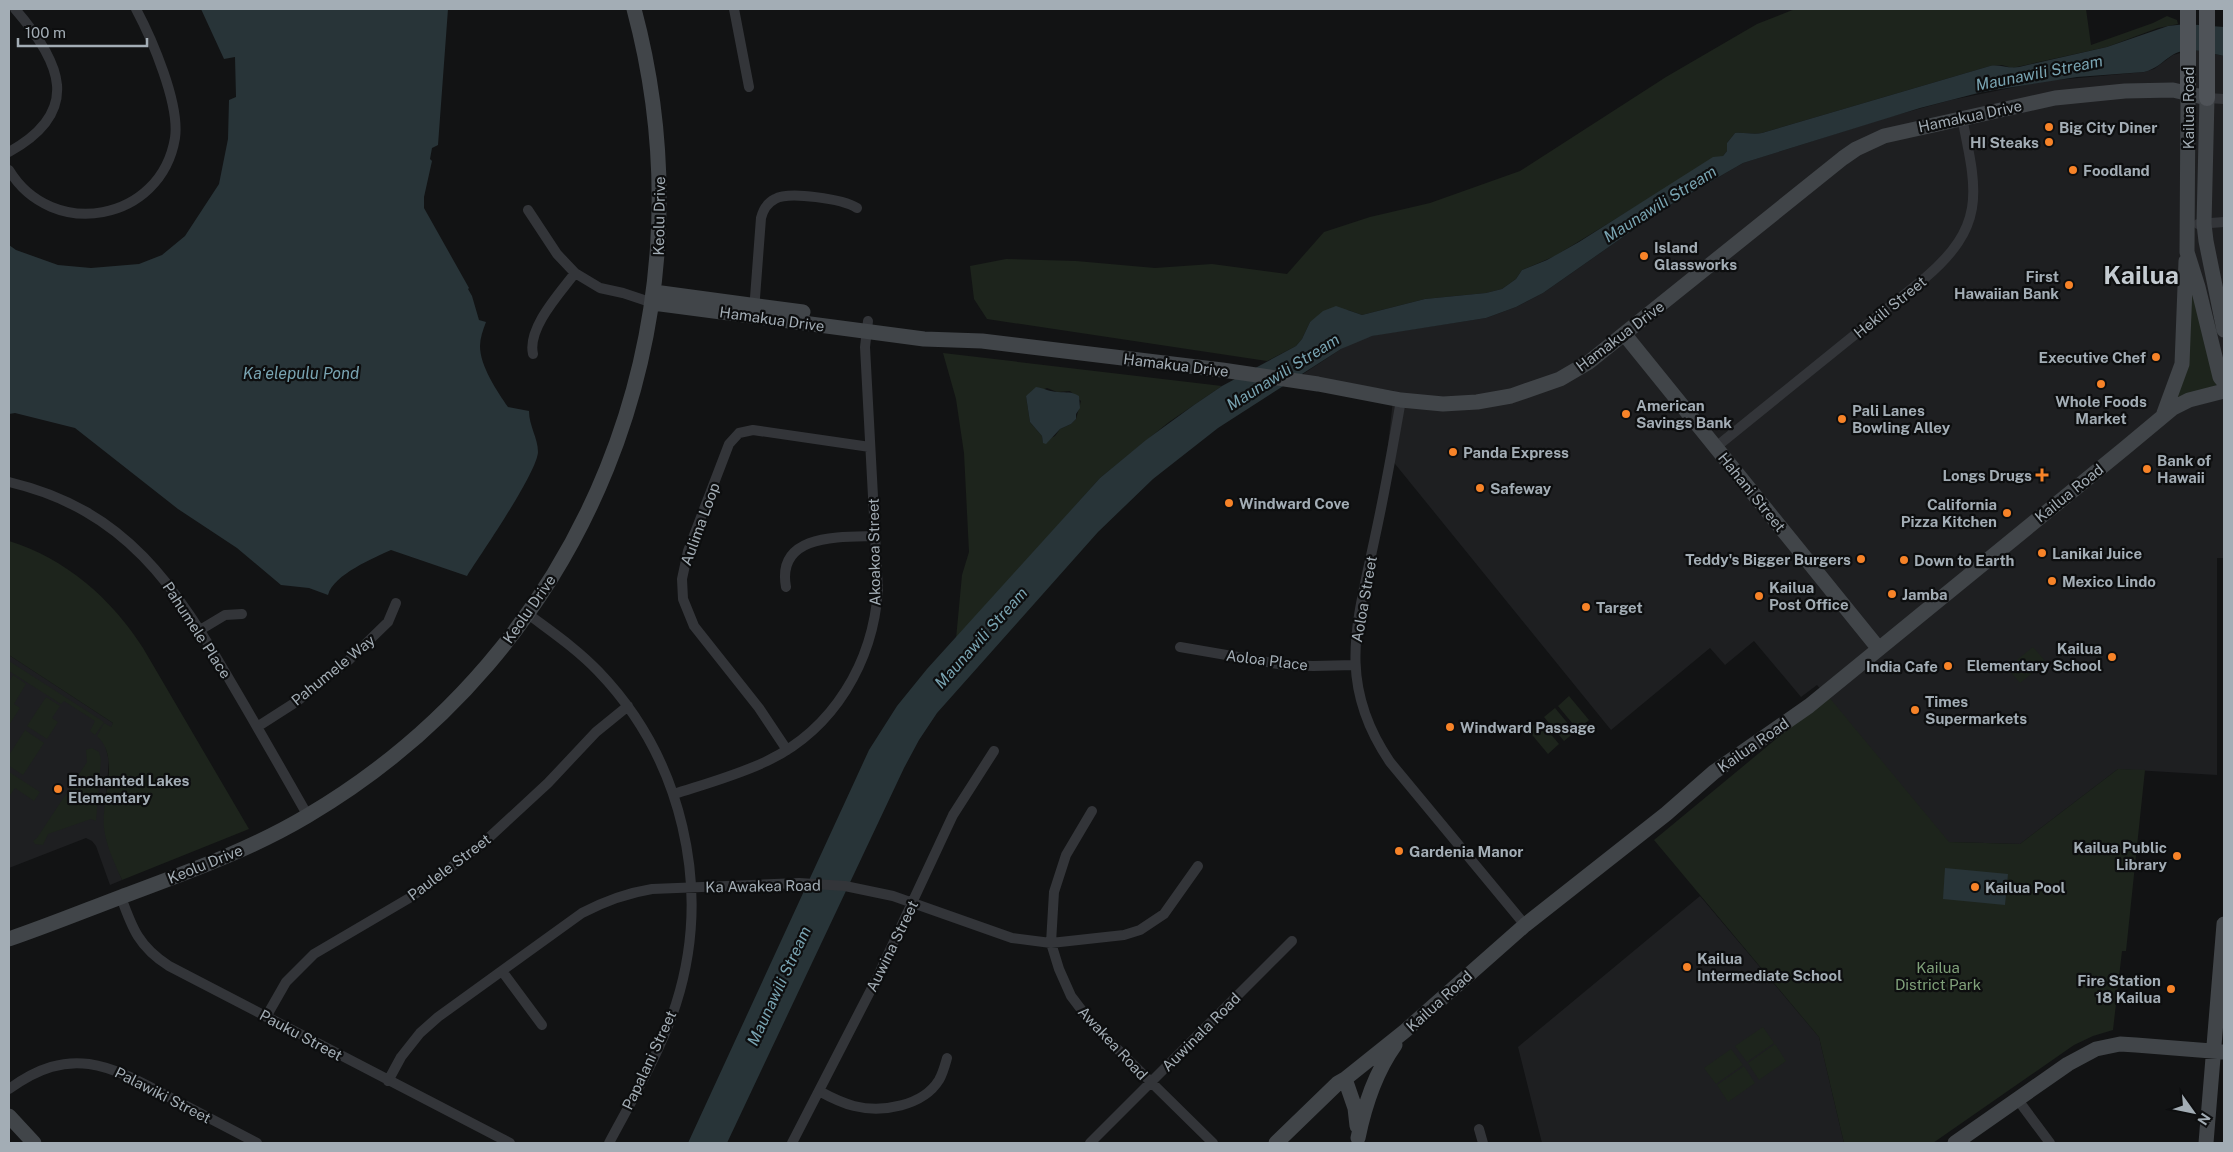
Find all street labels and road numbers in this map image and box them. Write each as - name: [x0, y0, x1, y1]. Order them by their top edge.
- street label: Kailua Road: [2180, 67, 2197, 149]
- street label: Hamakua Drive: [1916, 97, 2024, 135]
- street label: Keolu Drive: [650, 176, 668, 256]
- street label: Hekili Street: [1851, 273, 1930, 341]
- street label: Hamakua Drive: [1573, 297, 1667, 375]
- street label: Hamakua Drive: [718, 303, 826, 335]
- street label: Hamakua Drive: [1122, 350, 1230, 380]
- street label: Hahani Street: [1715, 449, 1789, 535]
- street label: Kailua Road: [2032, 460, 2106, 526]
- street label: Aulima Loop: [677, 480, 723, 568]
- street label: Akoakoa Street: [865, 498, 883, 606]
- street label: Aoloa Street: [1348, 554, 1380, 643]
- street label: Keolu Drive: [499, 572, 559, 646]
- street label: Pahumele Place: [159, 579, 235, 681]
- street label: Pahumele Way: [288, 631, 378, 709]
- street label: Aoloa Place: [1225, 647, 1309, 673]
- street label: Kailua Road: [1714, 714, 1792, 776]
- street label: Paulele Street: [404, 830, 494, 904]
- street label: Keolu Drive: [165, 841, 245, 887]
- street label: Ka Awakea Road: [705, 876, 821, 896]
- street label: Auwina Street: [863, 898, 921, 994]
- street label: Kailua Road: [1403, 967, 1475, 1035]
- street label: Auwinala Road: [1158, 989, 1244, 1075]
- street label: Awakea Road: [1075, 1003, 1151, 1083]
- street label: Pauku Street: [257, 1006, 345, 1064]
- street label: Papalani Street: [619, 1008, 679, 1112]
- street label: Palawiki Street: [112, 1064, 214, 1127]

